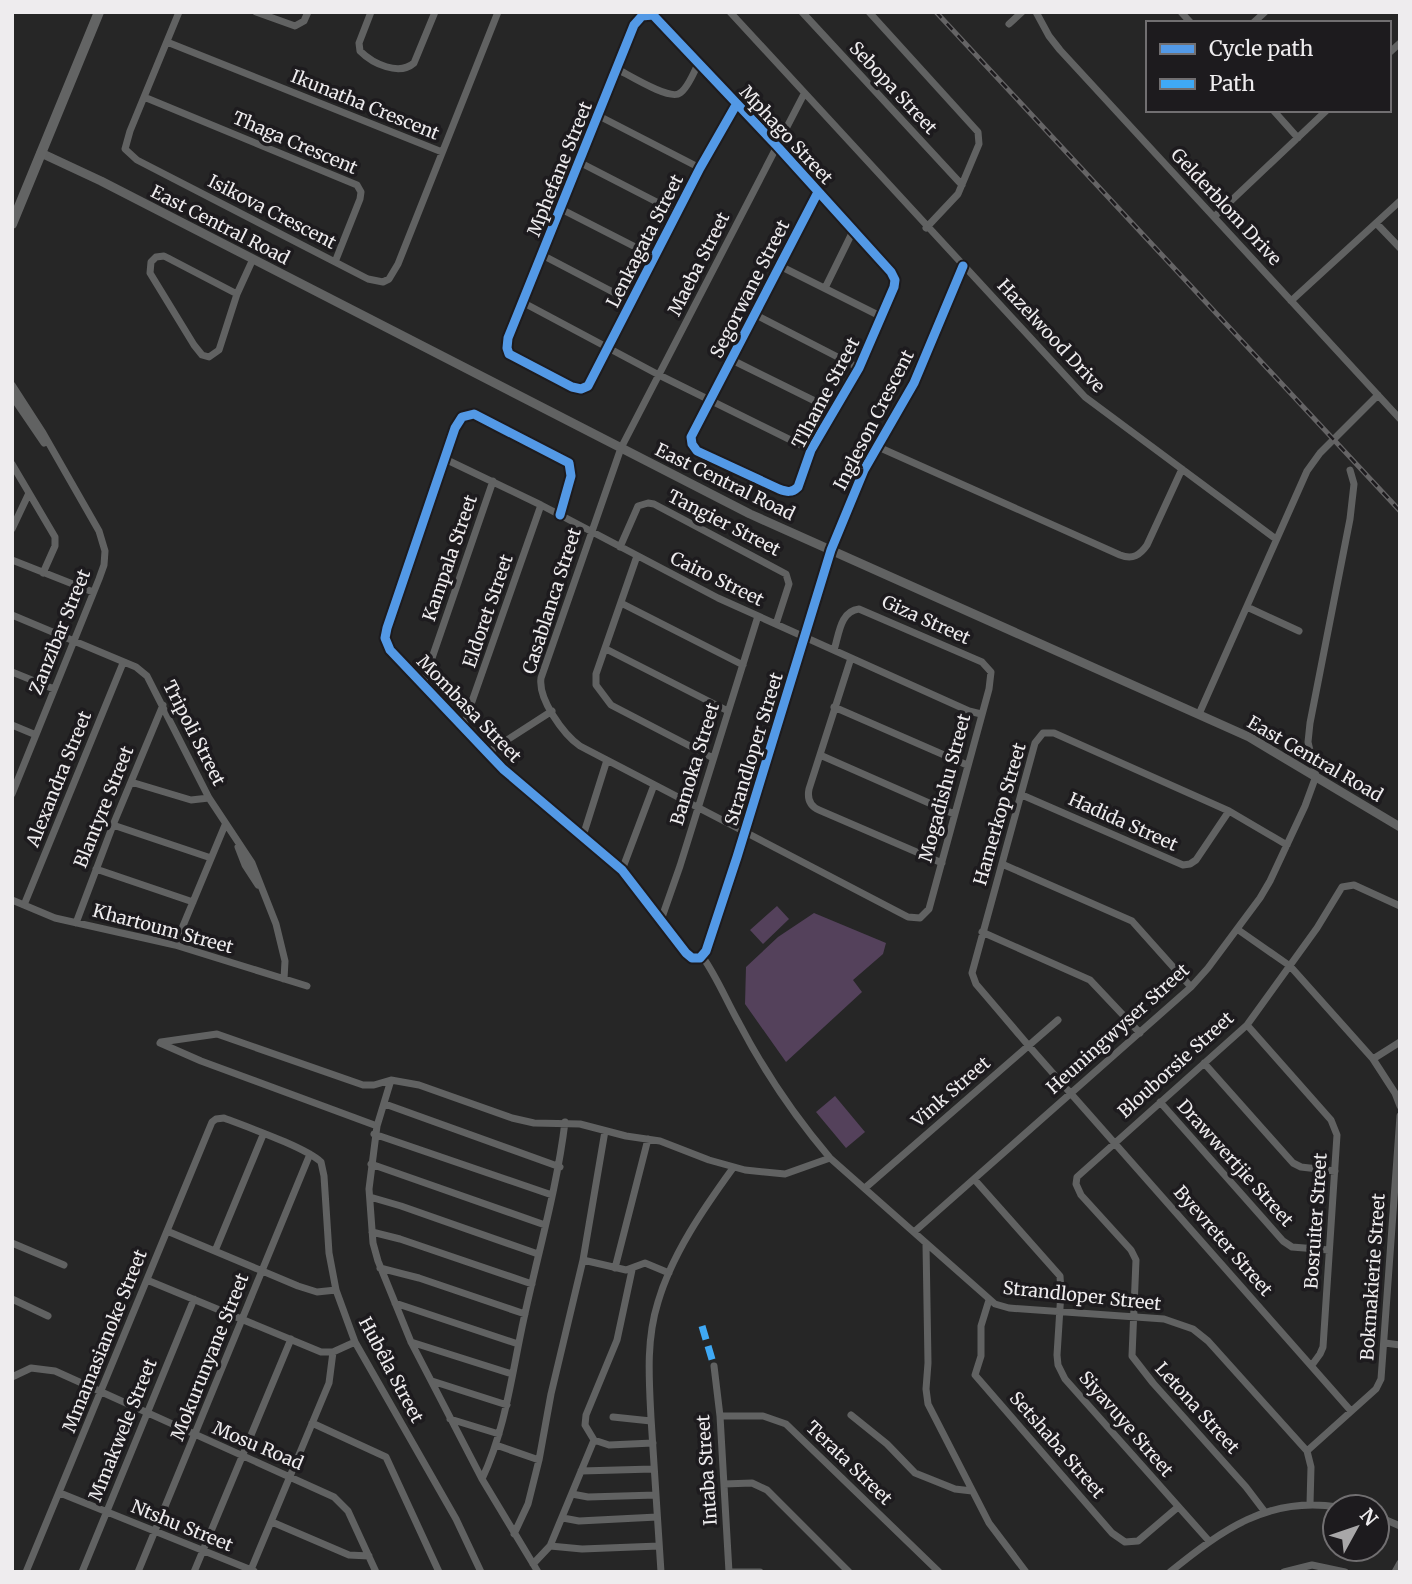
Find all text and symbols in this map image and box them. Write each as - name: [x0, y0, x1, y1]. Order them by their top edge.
- legend: [1146, 21, 1391, 112]
- text: Cycle path: [1209, 35, 1313, 62]
- street label: Sebopa Street: [844, 36, 942, 139]
- street label: Ikunatha Crescent: [288, 64, 443, 145]
- text: Path: [1209, 70, 1255, 97]
- street label: Mphago Street: [735, 80, 838, 189]
- street label: Mphefane Street: [522, 98, 597, 240]
- street label: Thaga Crescent: [229, 106, 361, 179]
- street label: Gelderblom Drive: [1166, 143, 1287, 270]
- street label: Isikova Crescent: [204, 169, 340, 254]
- street label: Lenkagata Street: [601, 170, 688, 311]
- street label: East Central Road: [147, 180, 294, 270]
- street label: Maeba Street: [663, 208, 735, 319]
- street label: Segorwane Street: [705, 216, 794, 362]
- street label: Hazelwood Drive: [993, 274, 1110, 397]
- street label: Tlhame Street: [787, 333, 865, 452]
- street label: Ingleson Crescent: [828, 346, 919, 494]
- street label: East Central Road: [652, 438, 799, 525]
- street label: Tangier Street: [664, 484, 785, 561]
- street label: Kampala Street: [417, 492, 482, 624]
- street label: Casablanca Street: [517, 525, 586, 677]
- street label: Cairo Street: [667, 546, 768, 611]
- street label: Eldoret Street: [457, 551, 518, 671]
- street label: Zanzibar Street: [24, 566, 95, 698]
- street label: Giza Street: [878, 590, 974, 649]
- street label: Mombasa Street: [412, 650, 527, 767]
- street label: Strandloper Street: [719, 669, 788, 828]
- street label: Tripoli Street: [158, 676, 231, 789]
- street label: Bamoka Street: [665, 700, 724, 828]
- street label: Alexandra Street: [20, 708, 96, 851]
- street label: East Central Road: [1243, 710, 1387, 807]
- street label: Mogadishu Street: [914, 711, 975, 865]
- street label: Hamerkop Street: [968, 740, 1031, 888]
- street label: Blantyre Street: [69, 743, 138, 871]
- street label: Hadida Street: [1065, 787, 1181, 856]
- street label: Khartoum Street: [90, 899, 236, 958]
- street label: Heuningwyser Street: [1042, 958, 1194, 1099]
- street label: Blouborsie Street: [1113, 1007, 1238, 1123]
- street label: Vink Street: [906, 1051, 995, 1133]
- street label: Drawwertjie Street: [1172, 1094, 1298, 1231]
- street label: Bosruiter Street: [1299, 1152, 1332, 1290]
- street label: Byevreter Street: [1169, 1181, 1278, 1301]
- street label: Bokmakierie Street: [1355, 1193, 1390, 1361]
- street label: Mmamasianoke Street: [57, 1246, 152, 1436]
- street label: Mokurunyane Street: [165, 1270, 254, 1444]
- street label: Strandloper Street: [1002, 1276, 1162, 1315]
- street label: Hubêla Street: [354, 1313, 429, 1427]
- street label: Mmakwele Street: [83, 1355, 162, 1505]
- street label: Letona Street: [1150, 1357, 1244, 1458]
- street label: Siyavuye Street: [1074, 1366, 1179, 1481]
- street label: Setshaba Street: [1005, 1387, 1110, 1503]
- street label: Intaba Street: [691, 1414, 722, 1526]
- street label: Mosu Road: [209, 1416, 307, 1475]
- street label: Terata Street: [801, 1416, 897, 1510]
- north arrow: [1321, 1493, 1391, 1563]
- street label: Ntshu Street: [128, 1495, 237, 1556]
- text: N: [1355, 1504, 1383, 1531]

